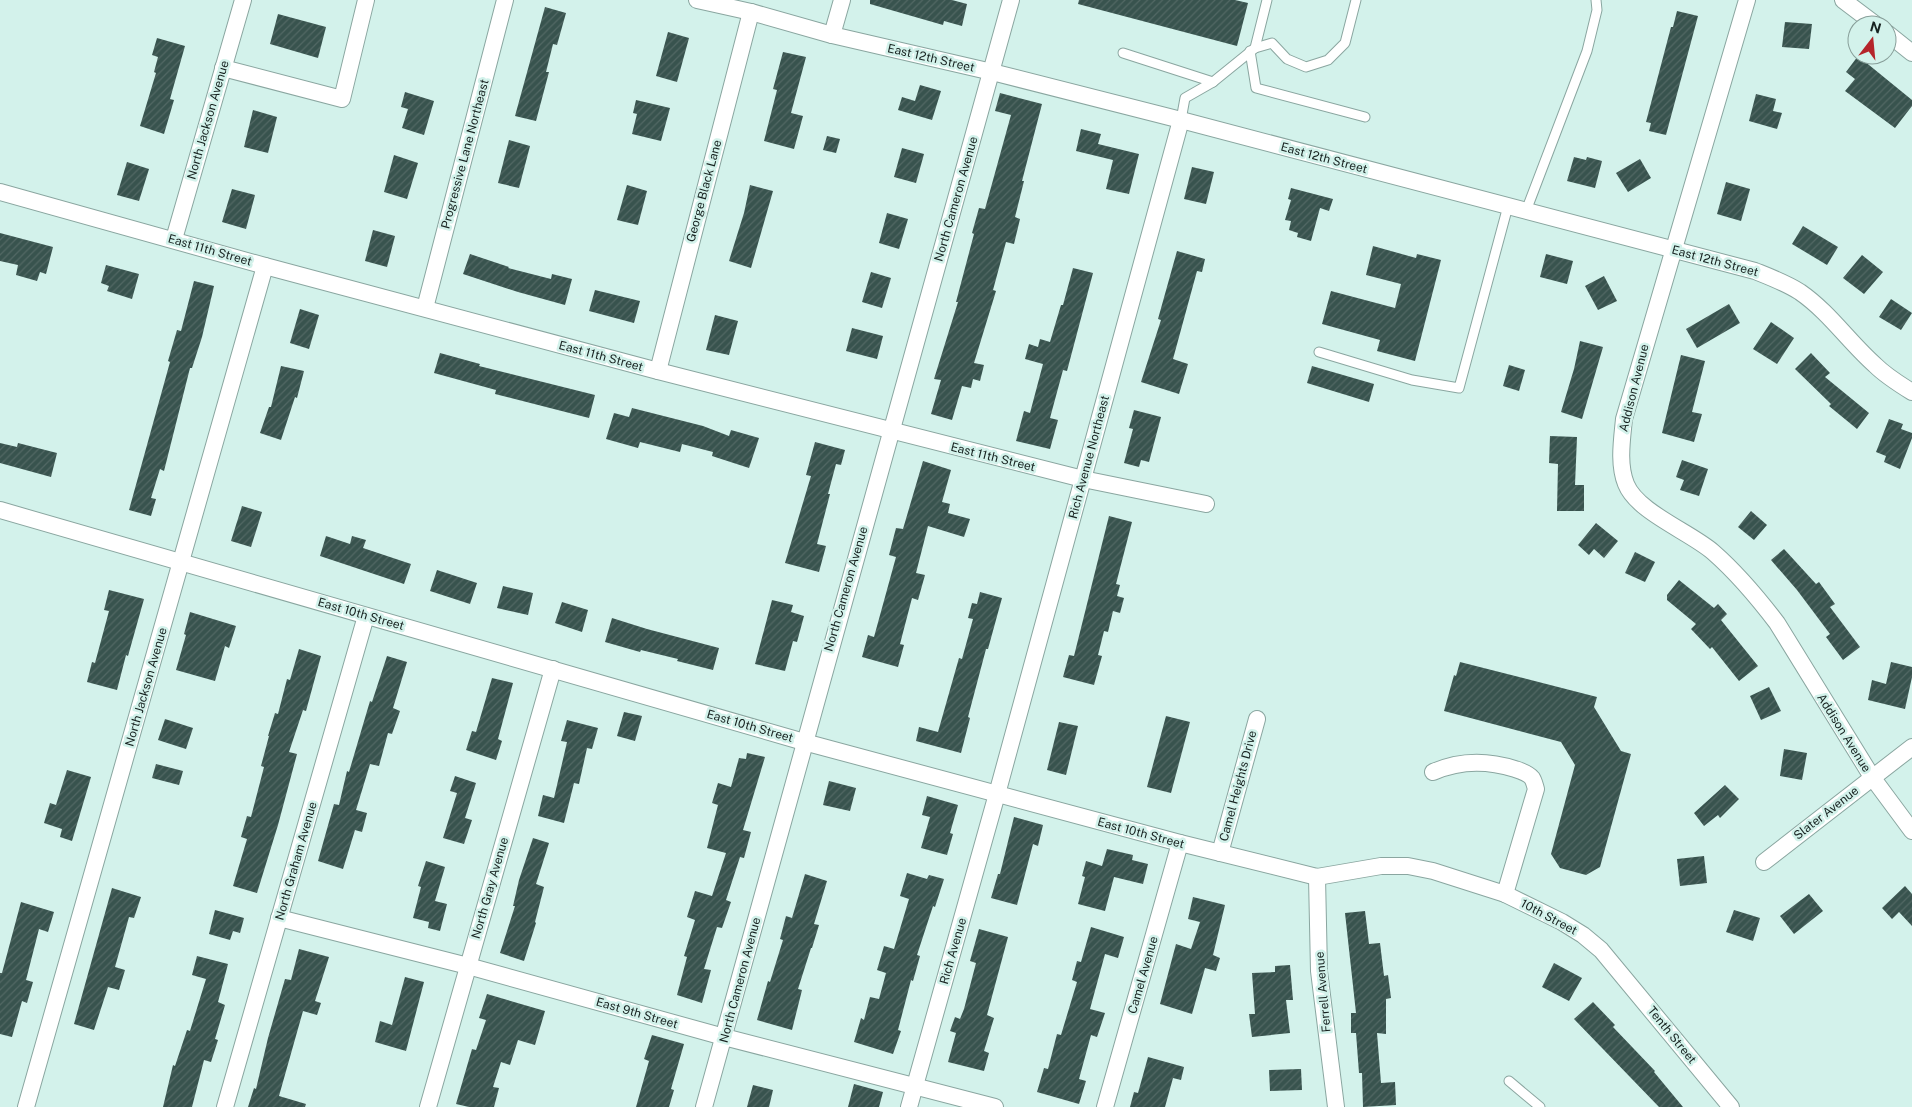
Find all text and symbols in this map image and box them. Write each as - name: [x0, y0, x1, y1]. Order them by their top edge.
- north arrow: [1847, 15, 1897, 65]
- text: N: [1868, 18, 1883, 37]
- street label: East 12th Street: [886, 41, 976, 75]
- street label: North Jackson Avenue: [184, 59, 232, 181]
- street label: Progressive Lane Northeast: [438, 77, 492, 230]
- street label: North Cameron Avenue: [931, 135, 981, 263]
- street label: George Black Lane: [684, 138, 724, 244]
- street label: East 12th Street: [1279, 140, 1369, 176]
- street label: East 11th Street: [166, 231, 254, 269]
- street label: East 12th Street: [1670, 243, 1760, 279]
- street label: East 11th Street: [557, 338, 645, 374]
- street label: Addison Avenue: [1616, 343, 1652, 433]
- street label: Rich Avenue Northeast: [1066, 393, 1112, 520]
- street label: East 11th Street: [949, 440, 1037, 474]
- street label: North Cameron Avenue: [821, 525, 871, 653]
- street label: East 10th Street: [316, 595, 406, 633]
- street label: North Jackson Avenue: [122, 626, 170, 748]
- street label: Addison Avenue: [1814, 691, 1874, 775]
- street label: East 10th Street: [705, 707, 795, 745]
- street label: Camel Heights Drive: [1217, 729, 1260, 843]
- street label: Slater Avenue: [1791, 783, 1861, 843]
- street label: North Graham Avenue: [272, 800, 320, 922]
- street label: East 10th Street: [1096, 815, 1186, 851]
- street label: North Gray Avenue: [469, 835, 511, 940]
- street label: 10th Street: [1518, 896, 1580, 938]
- street label: North Cameron Avenue: [717, 916, 764, 1044]
- street label: Rich Avenue: [937, 916, 969, 986]
- street label: Camel Avenue: [1125, 935, 1161, 1015]
- street label: Ferrell Avenue: [1312, 951, 1334, 1033]
- street label: East 9th Street: [594, 995, 680, 1031]
- street label: Tenth Street: [1645, 1004, 1699, 1067]

